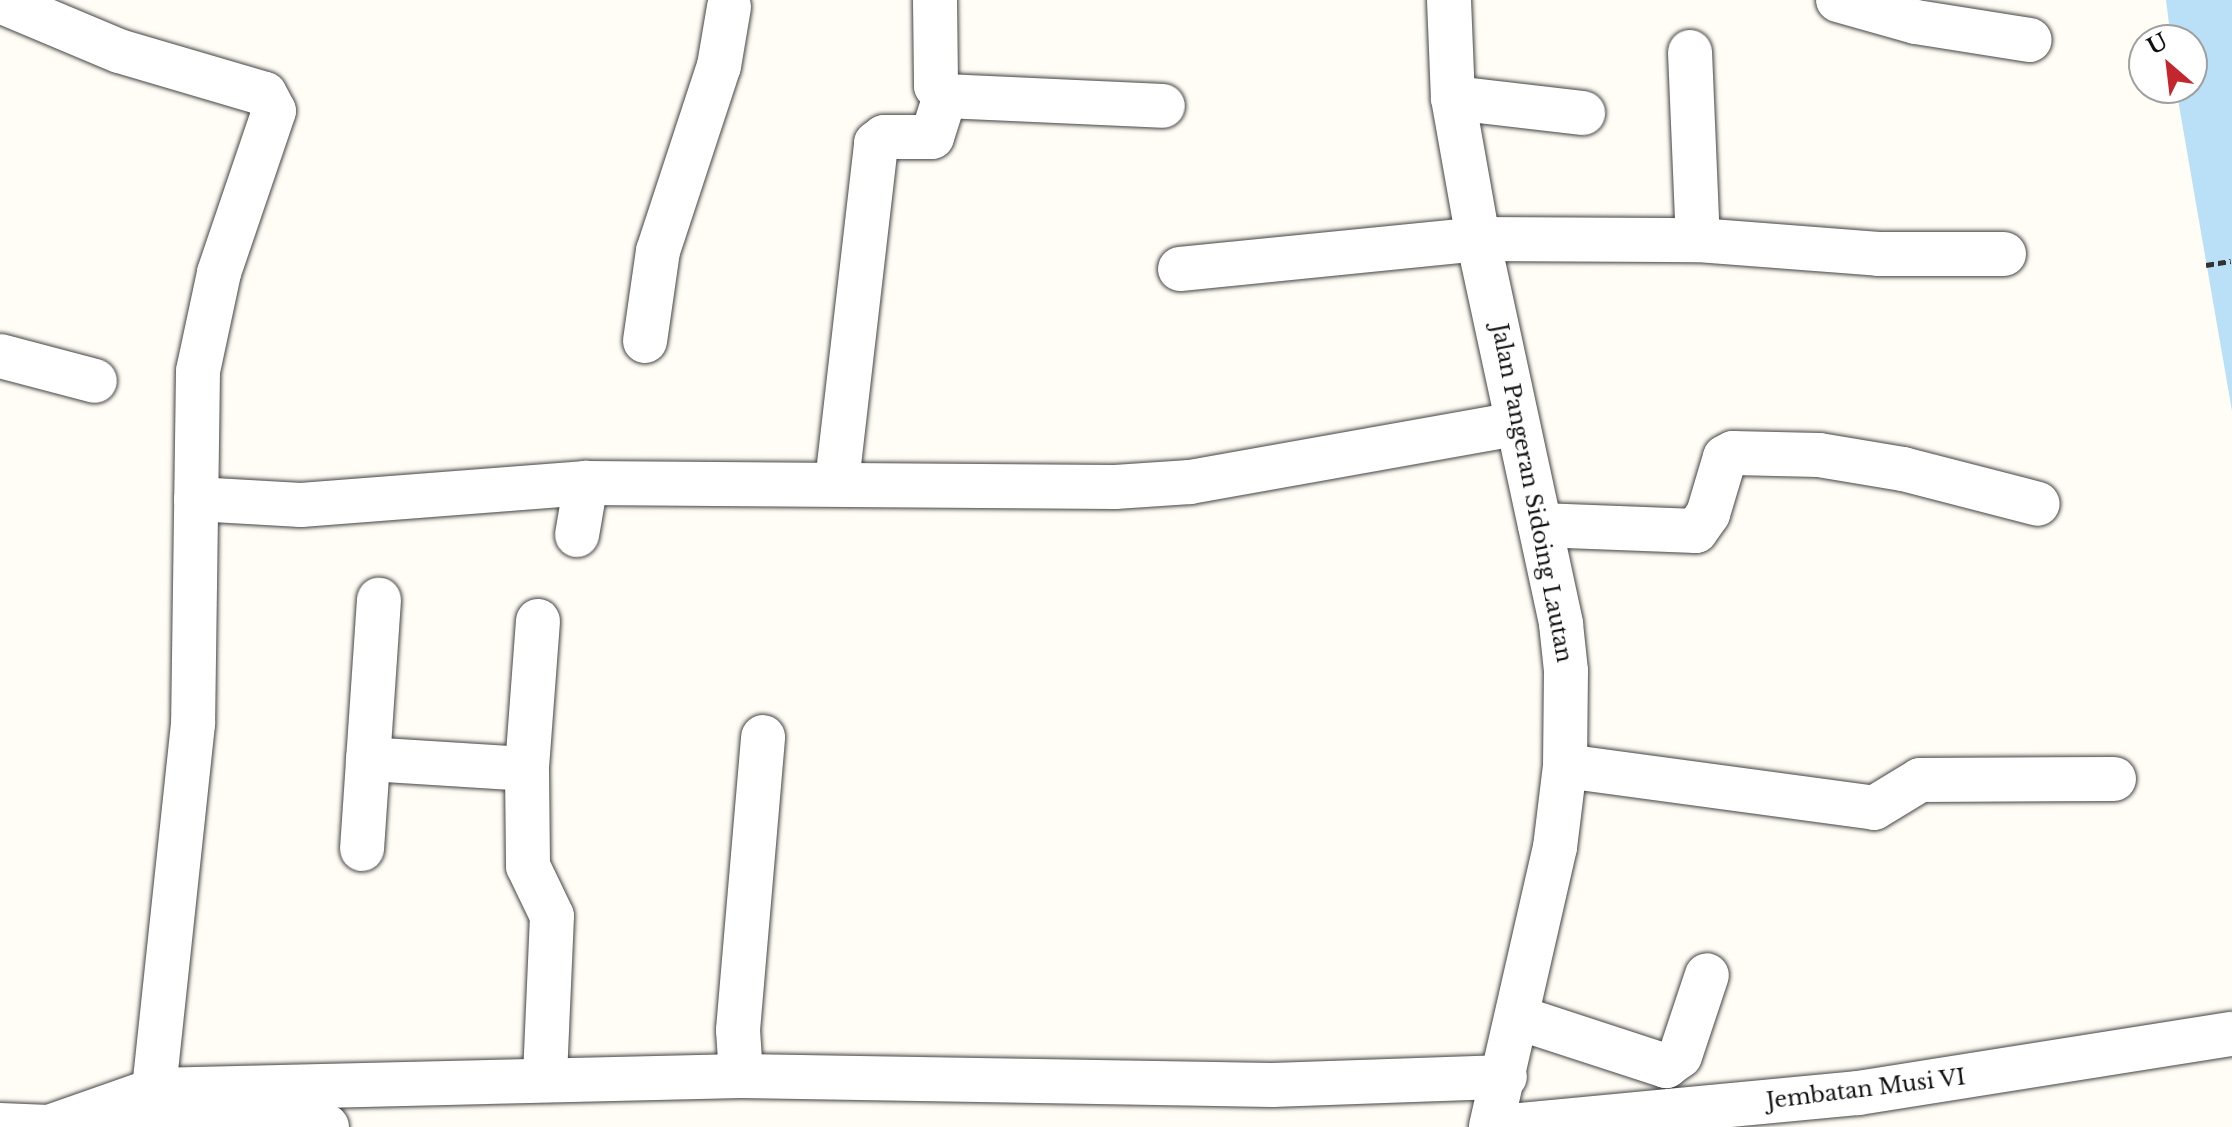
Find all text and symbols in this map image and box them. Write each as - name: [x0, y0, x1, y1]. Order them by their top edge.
- north arrow: [2128, 24, 2208, 104]
- text: U: [2143, 28, 2172, 61]
- street label: Jalan Pangeran Sidoing Lautan: [1486, 321, 1578, 665]
- street label: Jembatan Musi VI: [1764, 1064, 1968, 1114]

